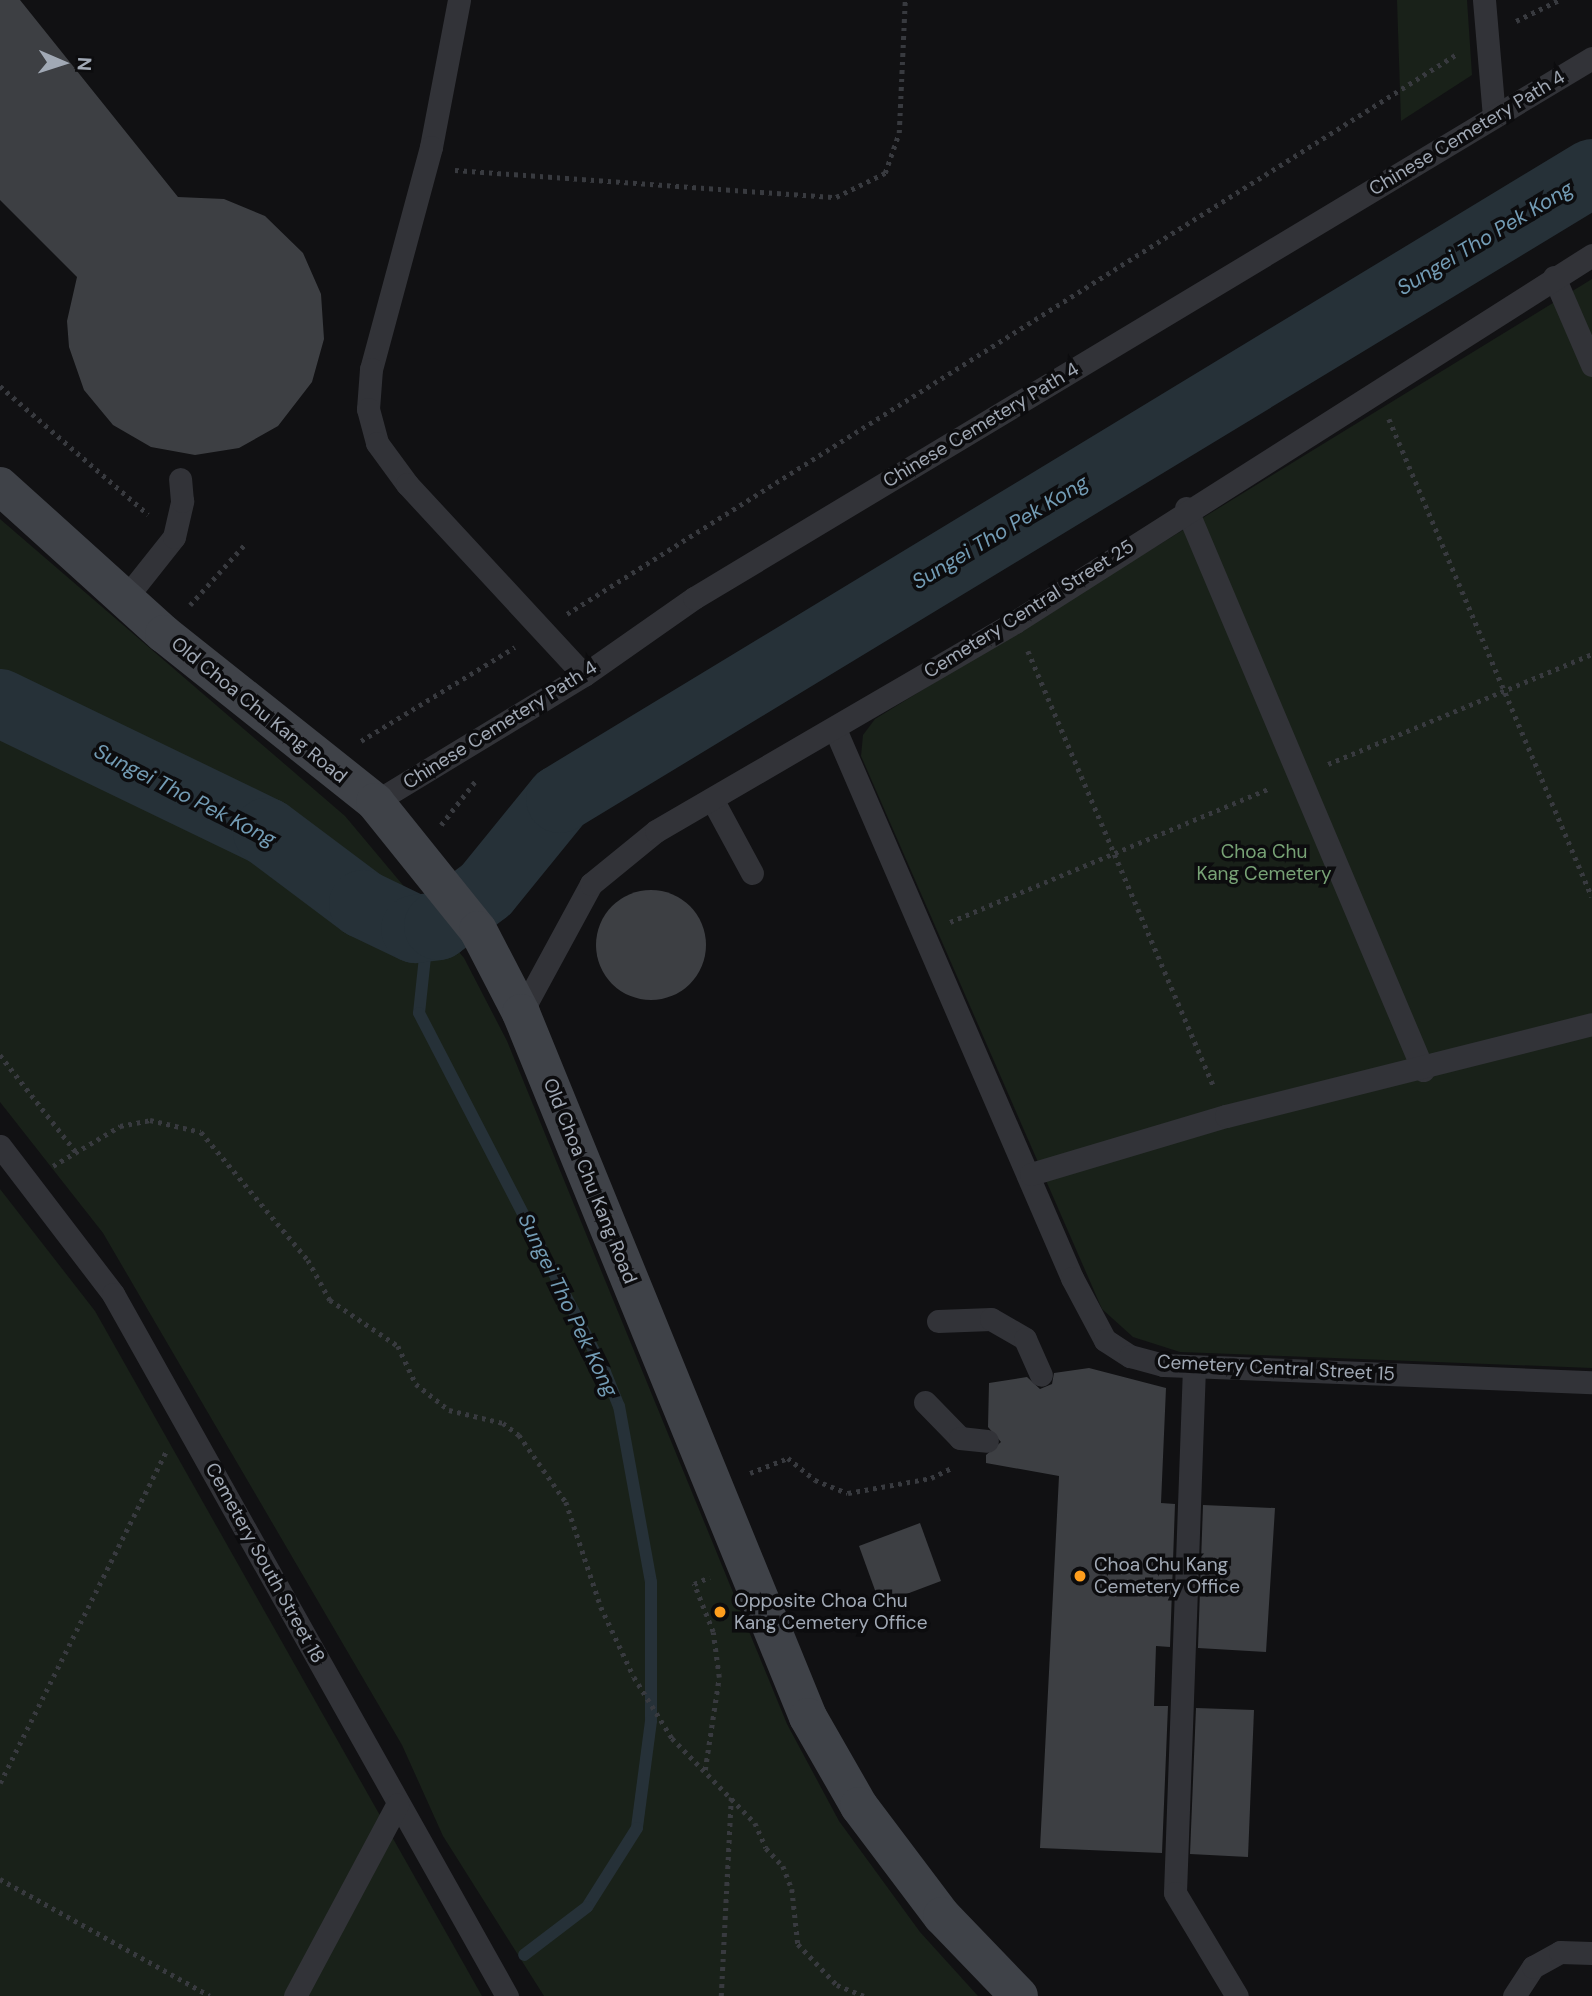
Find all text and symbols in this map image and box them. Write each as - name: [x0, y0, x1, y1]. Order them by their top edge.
- north arrow: [28, 28, 98, 98]
- text: N: [72, 57, 97, 72]
- street label: Chinese Cemetery Path 4: [1365, 65, 1569, 201]
- water label: Sungei Tho Pek Kong: [1392, 175, 1578, 301]
- street label: Chinese Cemetery Path 4: [879, 357, 1083, 493]
- water label: Sungei Tho Pek Kong: [907, 469, 1093, 595]
- street label: Cemetery Central Street 25: [920, 535, 1138, 683]
- street label: Old Choa Chu Kang Road: [167, 632, 351, 788]
- street label: Chinese Cemetery Path 4: [399, 656, 601, 794]
- water label: Sungei Tho Pek Kong: [90, 738, 280, 852]
- park label: Choa Chu Kang Cemetery: [1197, 841, 1331, 885]
- street label: Old Choa Chu Kang Road: [538, 1075, 642, 1287]
- water label: Sungei Tho Pek Kong: [513, 1209, 623, 1401]
- street label: Cemetery Central Street 15: [1156, 1350, 1396, 1386]
- street label: Cemetery South Street 18: [200, 1459, 330, 1667]
- place label: Choa Chu Kang Cemetery Office: [1094, 1554, 1240, 1598]
- marker: Choa Chu Kang Cemetery Office: [1072, 1568, 1088, 1584]
- place label: Opposite Choa Chu Kang Cemetery Office: [734, 1590, 928, 1634]
- marker: Opposite Choa Chu Kang Cemetery Office: [712, 1604, 728, 1620]

